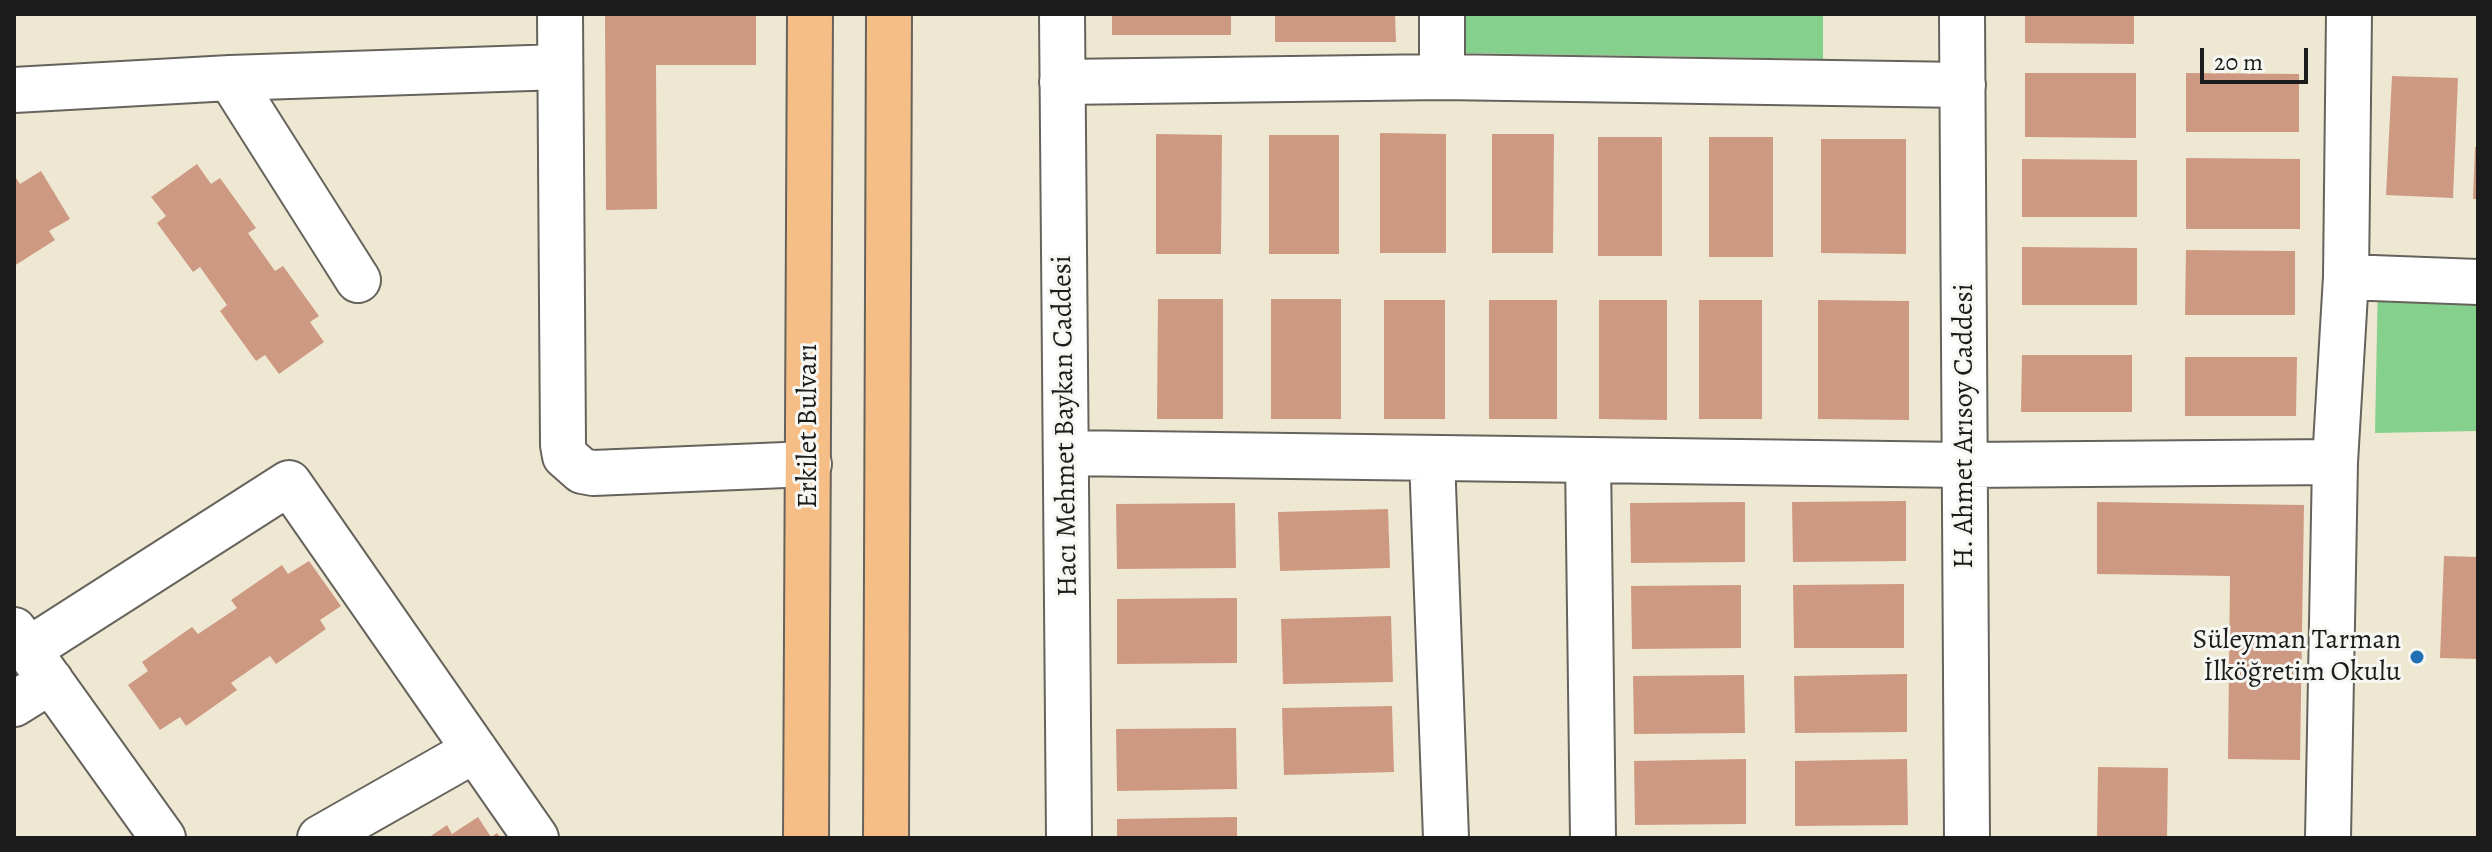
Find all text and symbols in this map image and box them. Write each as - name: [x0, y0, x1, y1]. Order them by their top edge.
- scale bar: [2204, 32, 2312, 82]
- text: 20 m: [2214, 46, 2263, 78]
- street label: Hacı Mehmet Baykan Caddesi: [1046, 255, 1086, 597]
- street label: H. Ahmet Arısoy Caddesi: [1948, 283, 1982, 569]
- street label: Erkilet Bulvarı: [792, 344, 826, 508]
- place label: Süleyman Tarman İlköğretim Okulu: [2193, 624, 2401, 690]
- marker: Süleyman Tarman İlköğretim Okulu: [2408, 648, 2426, 666]

